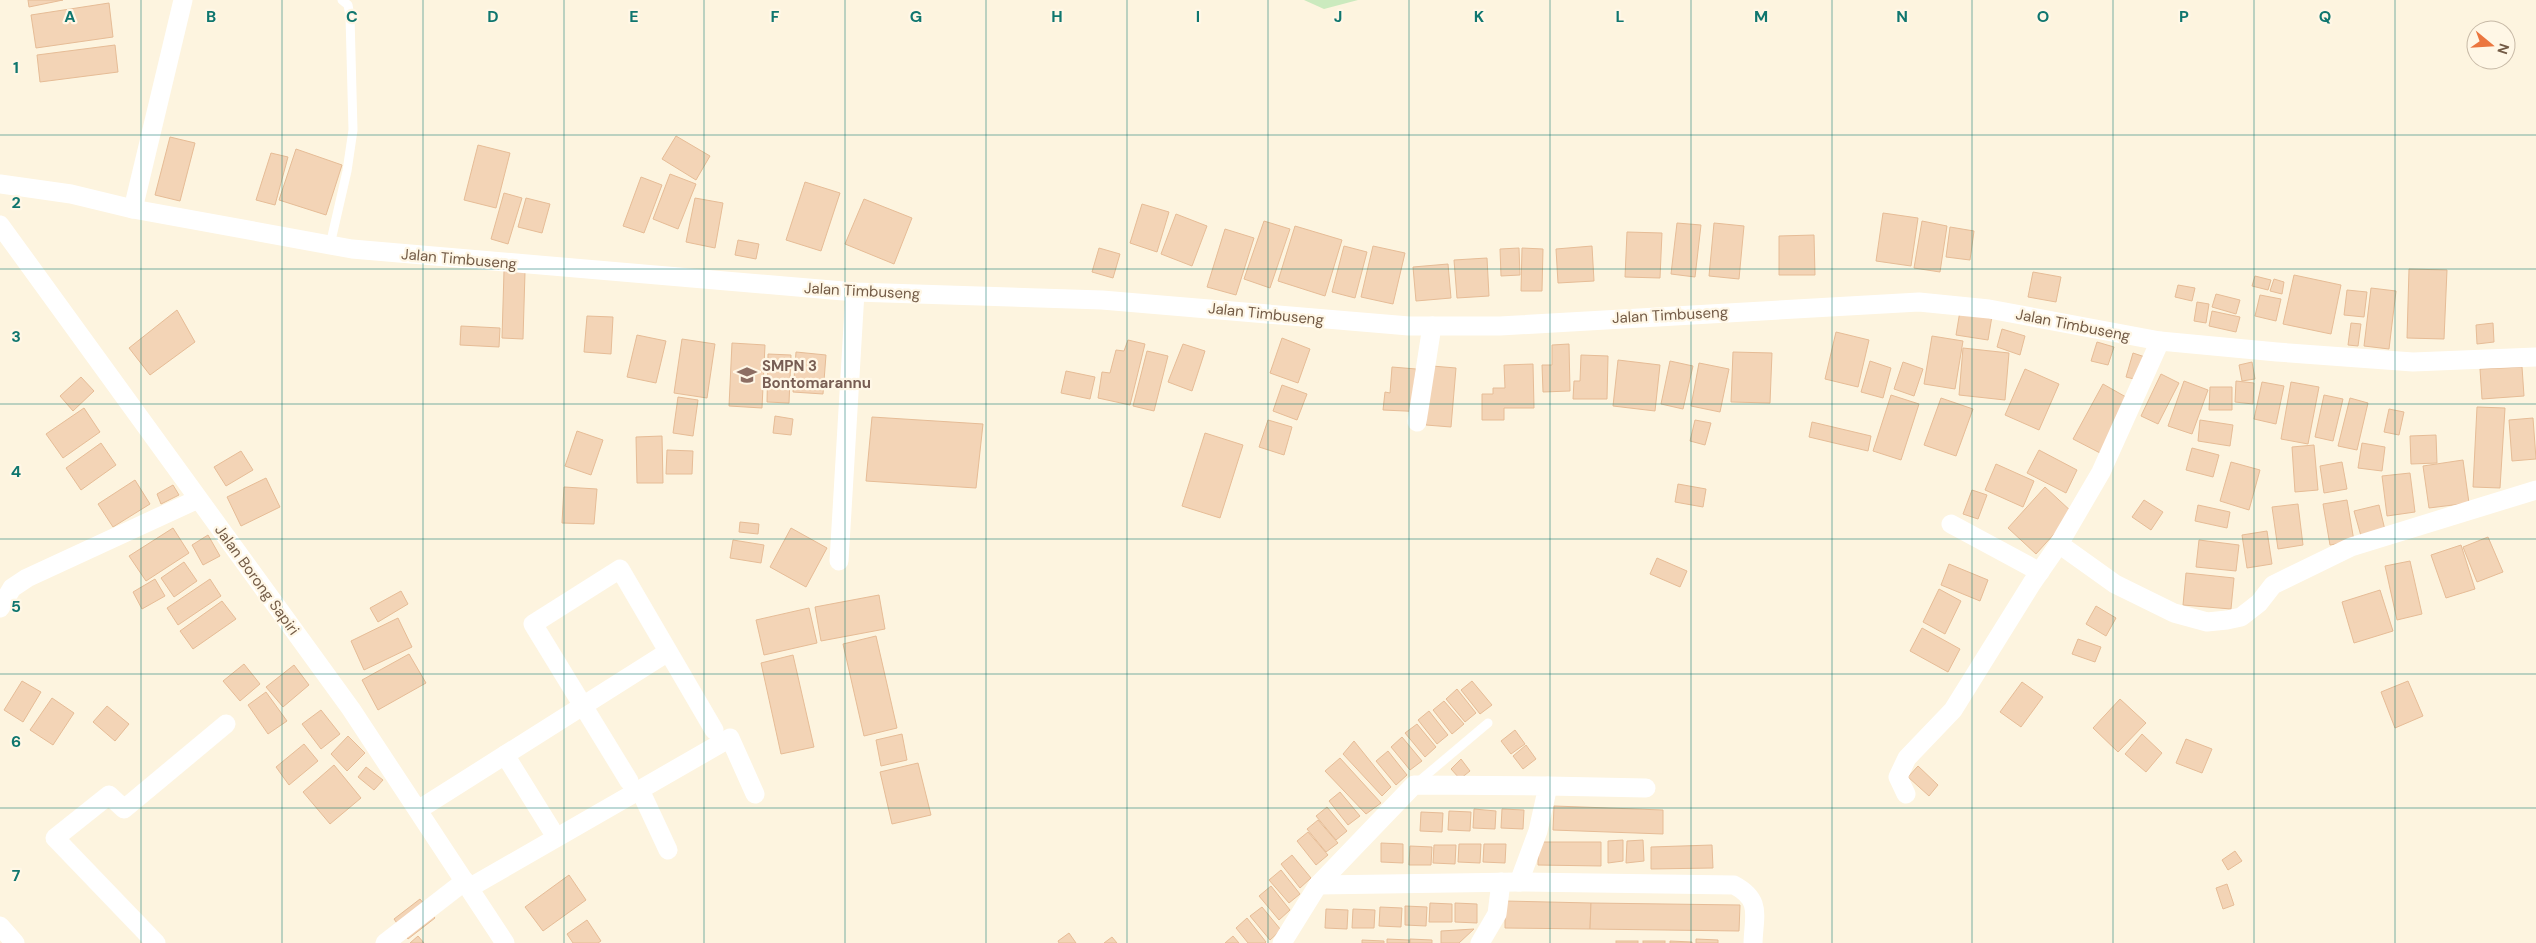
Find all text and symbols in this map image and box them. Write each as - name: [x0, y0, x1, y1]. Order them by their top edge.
- text: A: [64, 6, 76, 27]
- text: B: [206, 6, 216, 27]
- text: C: [346, 6, 358, 27]
- text: D: [487, 6, 499, 27]
- text: E: [629, 6, 639, 27]
- text: F: [771, 6, 780, 27]
- text: G: [910, 6, 922, 27]
- text: H: [1051, 6, 1063, 27]
- text: I: [1196, 6, 1200, 27]
- text: J: [1334, 6, 1342, 27]
- text: K: [1474, 6, 1485, 27]
- text: L: [1616, 6, 1625, 27]
- text: M: [1754, 6, 1768, 27]
- text: N: [1896, 6, 1908, 27]
- text: O: [2037, 6, 2049, 27]
- text: P: [2179, 6, 2189, 27]
- text: Q: [2319, 6, 2331, 27]
- north arrow: [2466, 20, 2516, 70]
- text: N: [2493, 41, 2514, 57]
- text: 1: [13, 57, 19, 78]
- text: 2: [11, 192, 21, 213]
- street label: Jalan Timbuseng: [400, 244, 518, 274]
- street label: Jalan Timbuseng: [803, 278, 921, 304]
- street label: Jalan Timbuseng: [1207, 298, 1325, 330]
- street label: Jalan Timbuseng: [1611, 302, 1729, 328]
- street label: Jalan Timbuseng: [2014, 304, 2132, 346]
- text: 3: [11, 326, 21, 347]
- place label: SMPN 3 Bontomarannu: [762, 356, 871, 393]
- school or university icon: SMPN 3 Bontomarannu: [736, 364, 758, 386]
- text: 4: [11, 461, 21, 482]
- street label: Jalan Borong Sapiri: [210, 521, 304, 639]
- text: 5: [11, 596, 21, 617]
- text: 6: [11, 731, 21, 752]
- text: 7: [12, 865, 21, 886]

